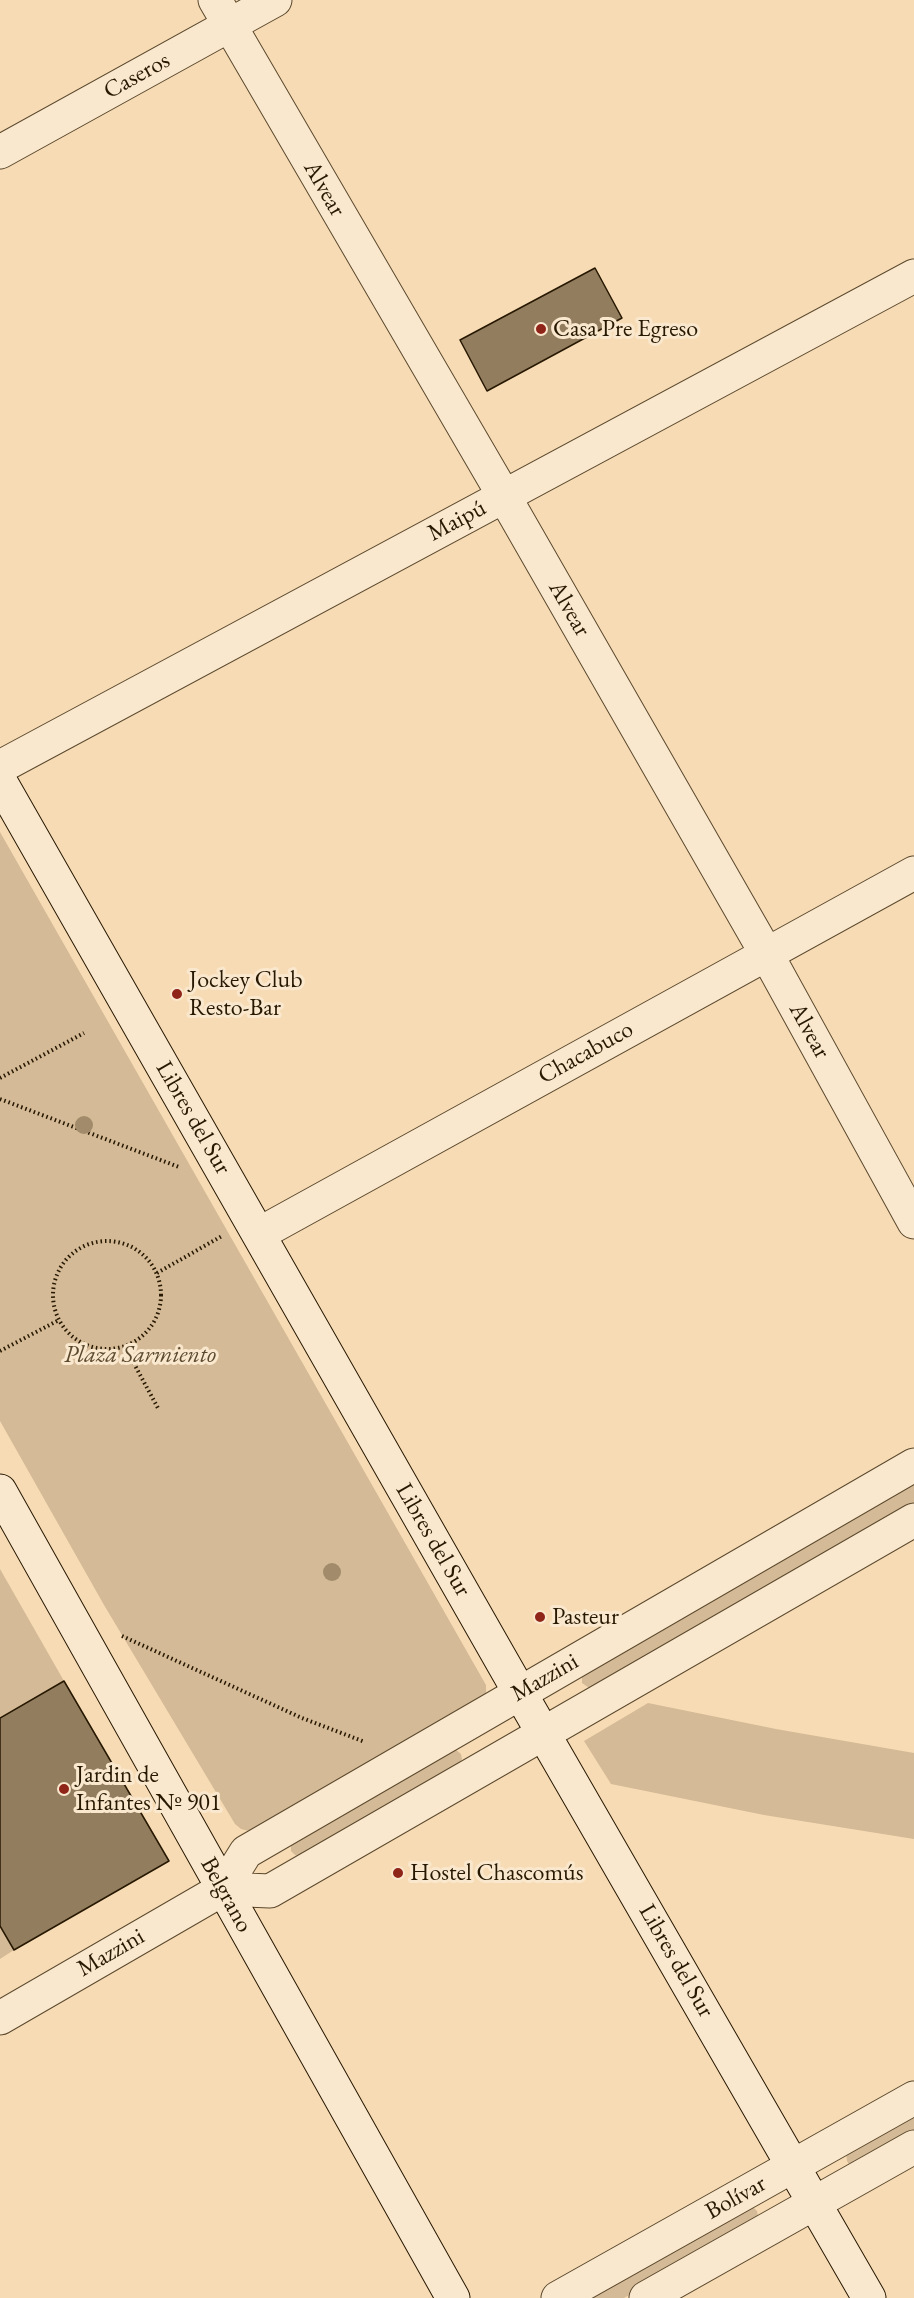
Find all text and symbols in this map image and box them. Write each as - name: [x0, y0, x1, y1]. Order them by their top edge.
- street label: Caseros: [99, 46, 175, 106]
- street label: Alvear: [297, 156, 351, 222]
- place label: Casa Pre Egreso: [553, 315, 698, 343]
- marker: Casa Pre Egreso: [534, 322, 548, 336]
- street label: Maipú: [423, 494, 491, 548]
- street label: Alvear: [542, 576, 596, 642]
- place label: Jockey Club Resto-Bar: [189, 966, 303, 1022]
- marker: Jockey Club Resto-Bar: [170, 987, 184, 1001]
- street label: Alvear: [782, 998, 836, 1064]
- street label: Chacabuco: [533, 1015, 639, 1091]
- street label: Libres del Sur: [149, 1056, 237, 1180]
- park label: Plaza Sarmiento: [64, 1341, 216, 1369]
- street label: Libres del Sur: [389, 1478, 477, 1602]
- place label: Pasteur: [552, 1603, 619, 1631]
- marker: Pasteur: [533, 1610, 547, 1624]
- street label: Mazzini: [506, 1647, 584, 1709]
- place label: Jardin de Infantes Nº 901: [76, 1761, 221, 1817]
- marker: Jardin de Infantes Nº 901: [57, 1782, 71, 1796]
- street label: Belgrano: [194, 1852, 258, 1938]
- place label: Hostel Chascomús: [410, 1859, 583, 1887]
- marker: Hostel Chascomús: [391, 1866, 405, 1880]
- street label: Libres del Sur: [632, 1899, 720, 2023]
- street label: Mazzini: [72, 1922, 150, 1984]
- street label: Bolívar: [701, 2170, 771, 2226]

